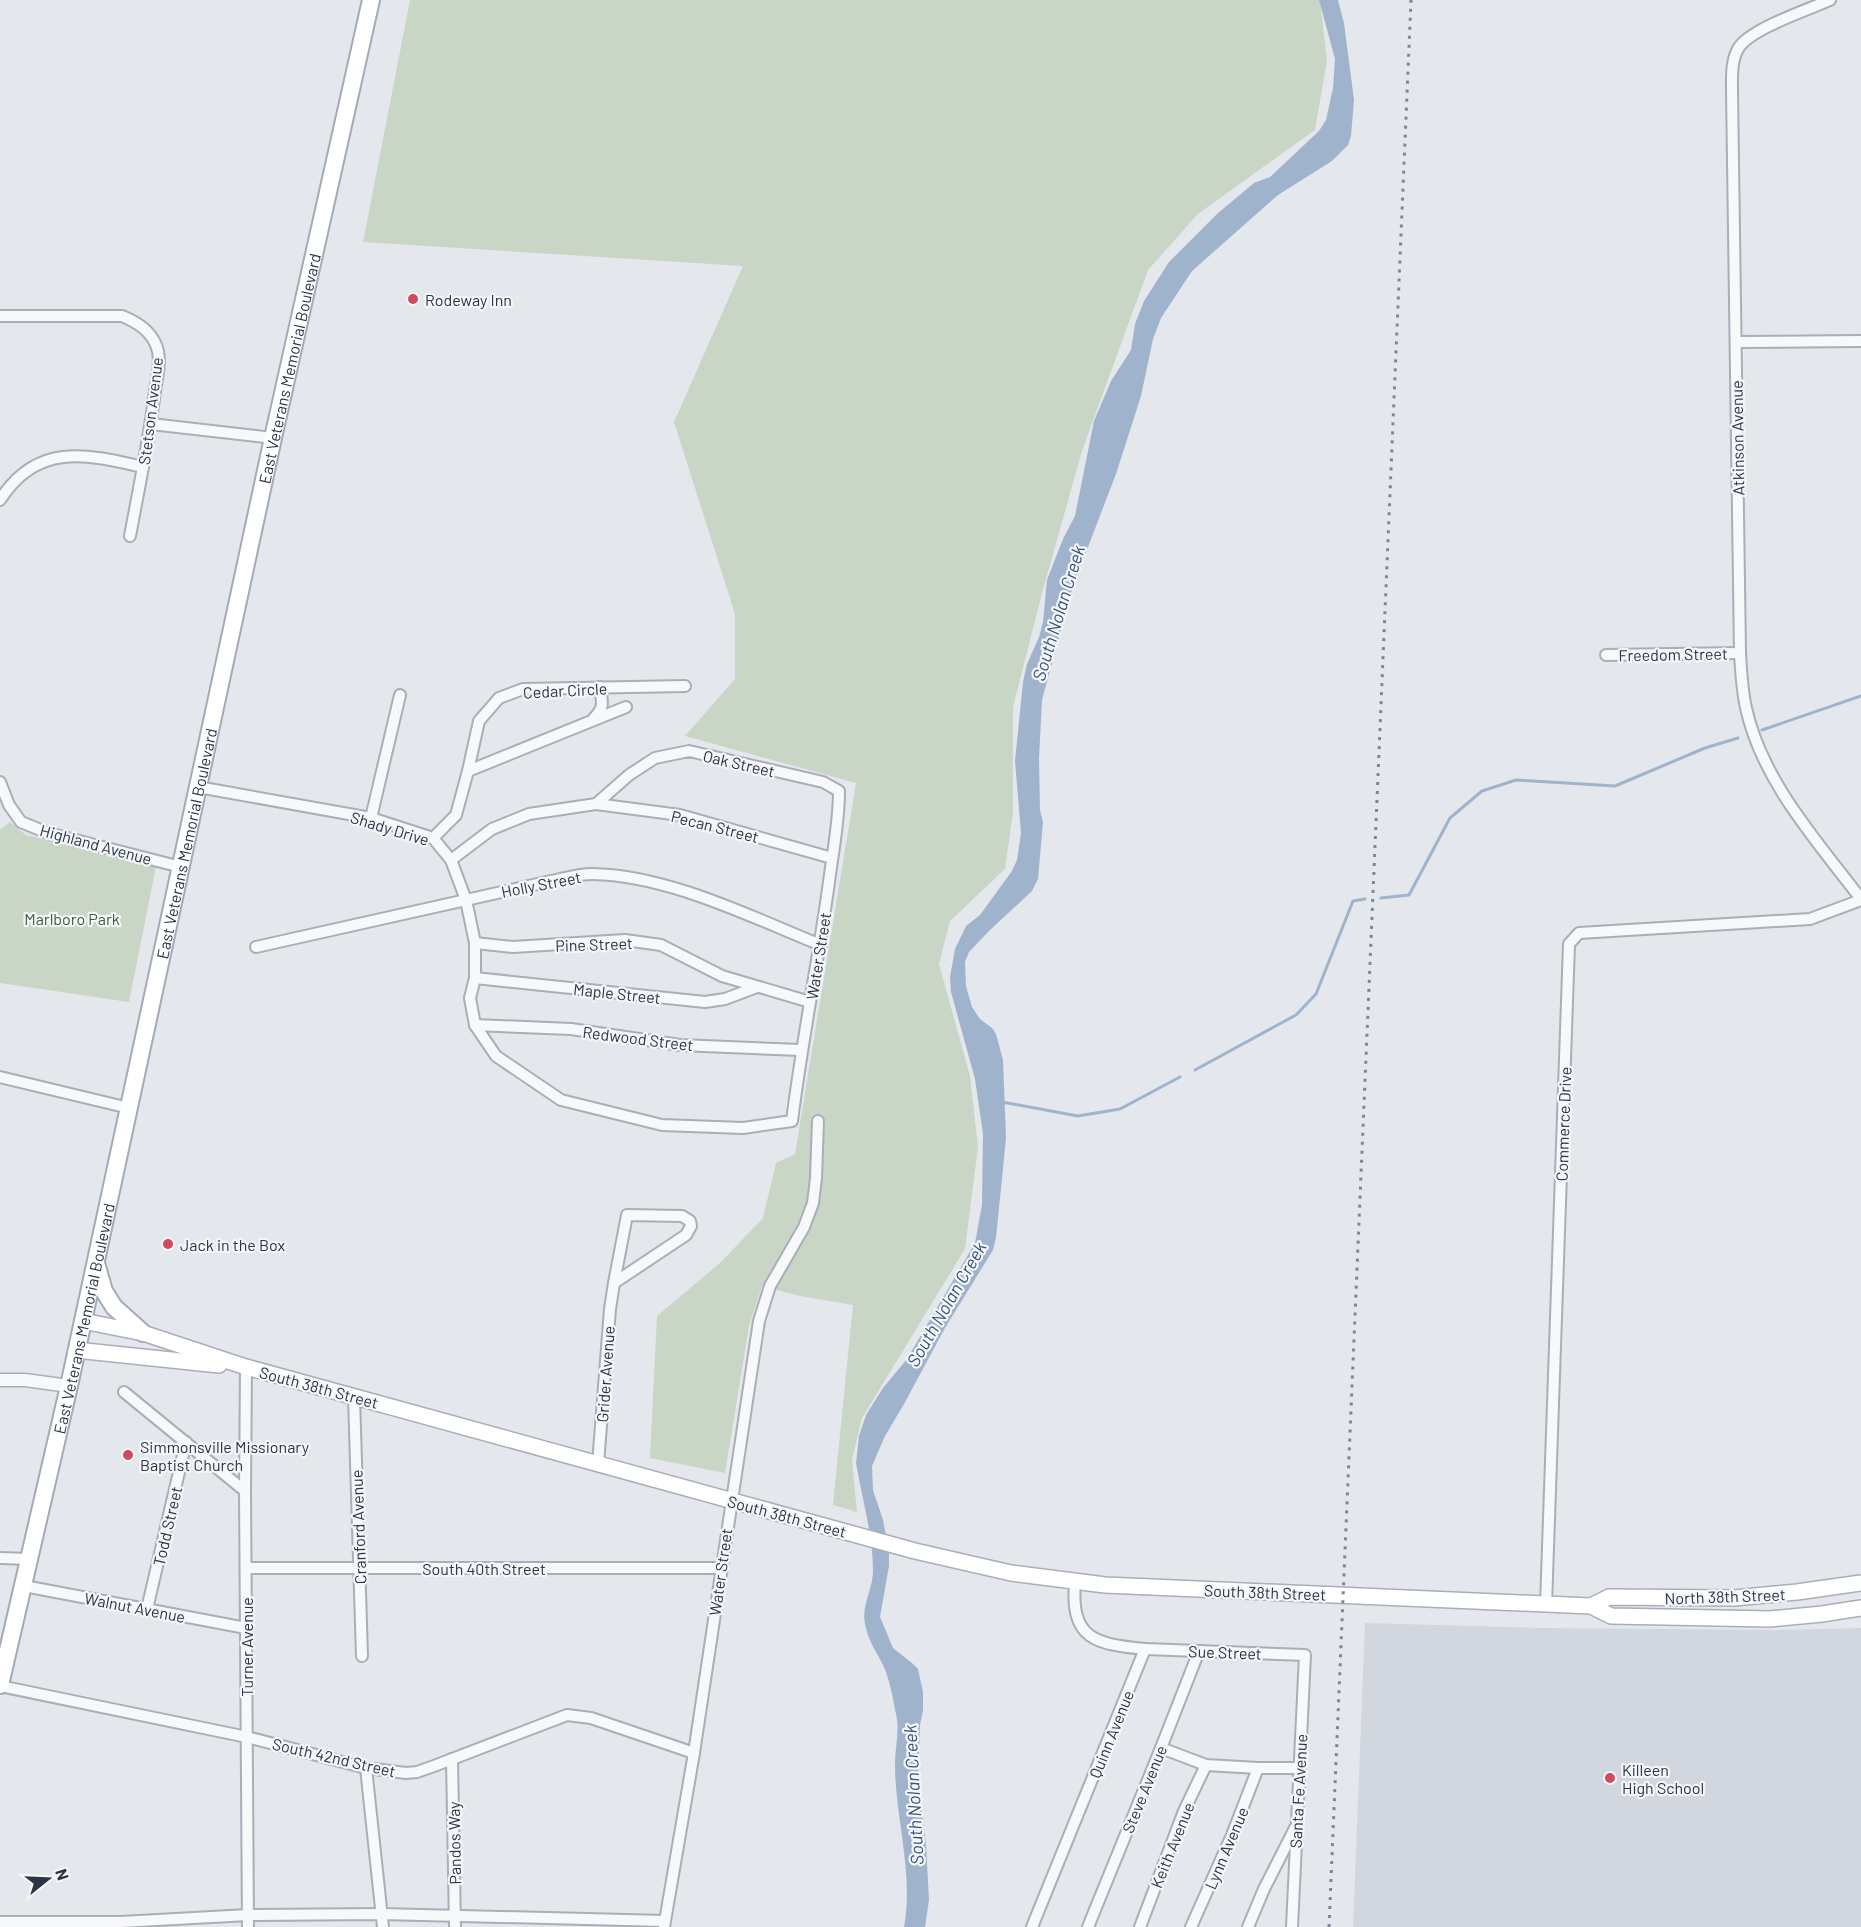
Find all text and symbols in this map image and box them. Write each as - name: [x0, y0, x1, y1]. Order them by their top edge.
- street label: East Veterans Memorial Boulevard: [254, 251, 324, 485]
- place label: Rodeway Inn: [425, 290, 512, 309]
- marker: Rodeway Inn: [406, 292, 420, 306]
- street label: Stetson Avenue: [134, 356, 166, 466]
- street label: Atkinson Avenue: [1726, 380, 1748, 496]
- water label: South Nolan Creek: [1027, 542, 1089, 683]
- street label: Freedom Street: [1618, 644, 1728, 664]
- street label: Cedar Circle: [522, 678, 608, 702]
- street label: East Veterans Memorial Boulevard: [152, 726, 220, 960]
- street label: Oak Street: [701, 746, 777, 780]
- street label: Pecan Street: [669, 806, 761, 846]
- street label: Shady Drive: [348, 807, 432, 849]
- street label: Highland Avenue: [38, 820, 154, 868]
- street label: Holly Street: [500, 867, 582, 901]
- park label: Marlboro Park: [24, 909, 120, 928]
- street label: Water Street: [802, 911, 834, 1001]
- street label: Pine Street: [555, 933, 633, 955]
- street label: Maple Street: [572, 979, 662, 1007]
- street label: Redwood Street: [582, 1022, 694, 1054]
- street label: Commerce Drive: [1552, 1066, 1574, 1182]
- street label: East Veterans Memorial Boulevard: [49, 1201, 118, 1436]
- place label: Jack in the Box: [180, 1235, 285, 1254]
- marker: Jack in the Box: [161, 1237, 175, 1251]
- water label: South Nolan Creek: [901, 1238, 991, 1370]
- street label: Grider Avenue: [592, 1325, 618, 1423]
- street label: South 38th Street: [258, 1362, 380, 1412]
- place label: Simmonsville Missionary Baptist Church: [140, 1437, 310, 1474]
- marker: Simmonsville Missionary Baptist Church: [121, 1448, 135, 1462]
- street label: Cranford Avenue: [347, 1469, 369, 1585]
- street label: Todd Street: [149, 1484, 185, 1568]
- street label: South 38th Street: [726, 1491, 848, 1541]
- street label: Water Street: [704, 1527, 736, 1617]
- street label: South 40th Street: [422, 1559, 546, 1578]
- street label: South 38th Street: [1204, 1580, 1326, 1604]
- street label: North 38th Street: [1664, 1584, 1786, 1608]
- street label: Walnut Avenue: [83, 1588, 187, 1626]
- street label: Turner Avenue: [237, 1597, 256, 1697]
- street label: Sue Street: [1188, 1641, 1262, 1663]
- street label: Quinn Avenue: [1085, 1687, 1137, 1781]
- water label: South Nolan Creek: [898, 1724, 928, 1866]
- street label: Santa Fe Avenue: [1286, 1733, 1310, 1849]
- street label: South 42nd Street: [271, 1734, 397, 1780]
- street label: Steve Avenue: [1118, 1742, 1170, 1836]
- place label: Killeen High School: [1622, 1760, 1704, 1797]
- marker: Killeen High School: [1603, 1771, 1617, 1785]
- street label: Keith Avenue: [1146, 1799, 1198, 1891]
- street label: Pandos Way: [444, 1801, 464, 1885]
- street label: Lynn Avenue: [1200, 1804, 1252, 1892]
- north arrow: [18, 1849, 78, 1909]
- text: N: [52, 1866, 73, 1882]

